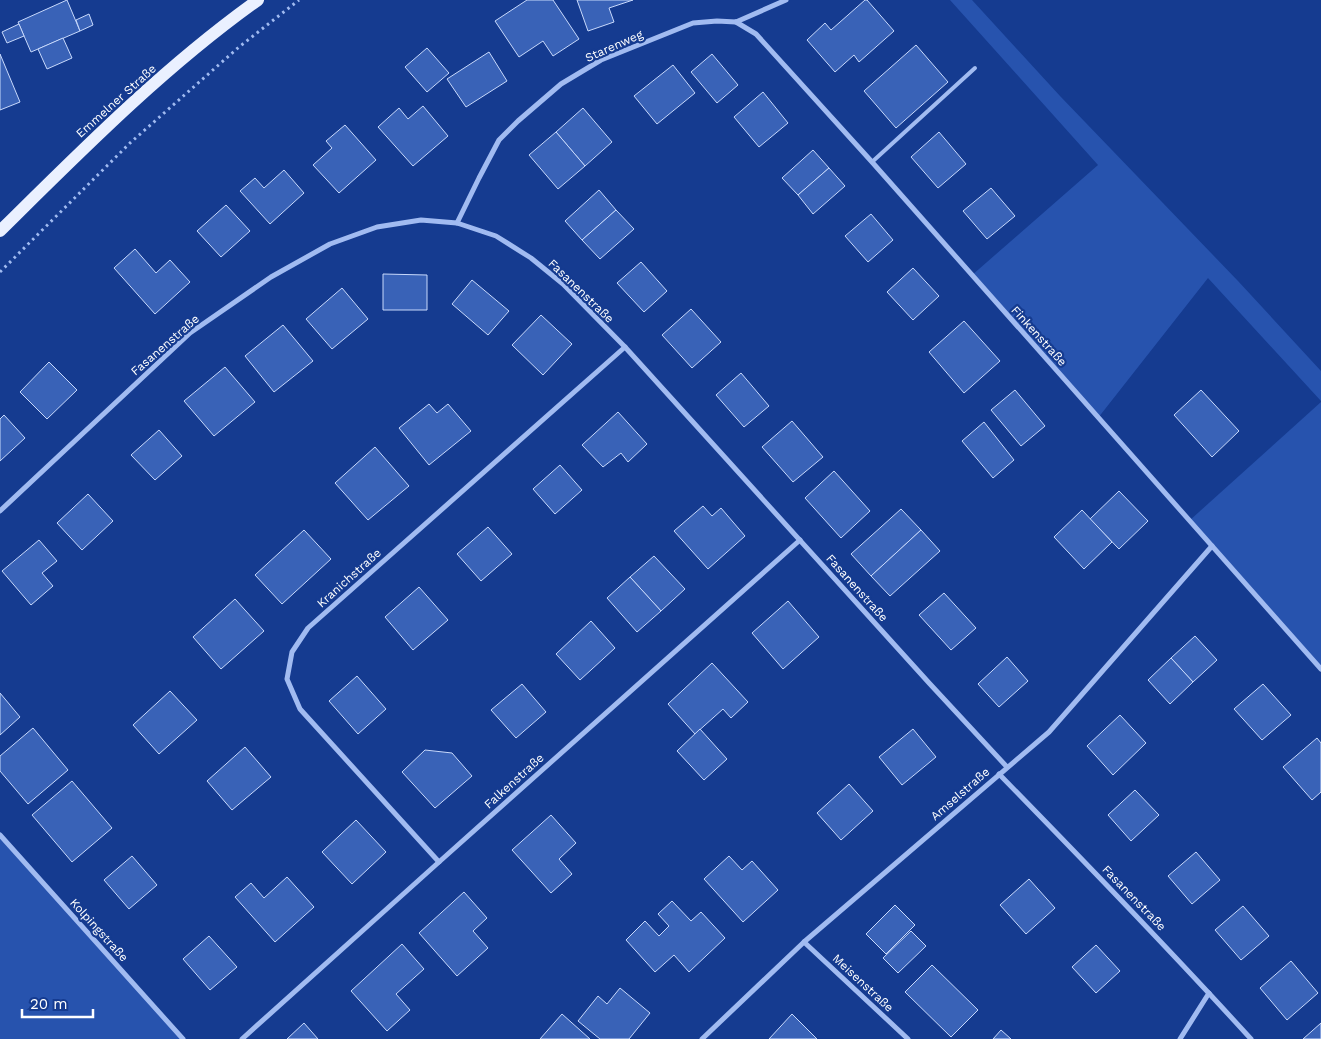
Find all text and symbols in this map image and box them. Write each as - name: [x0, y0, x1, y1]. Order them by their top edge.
- street label: Starenweg: [583, 27, 646, 65]
- street label: Emmelner Straße: [73, 61, 159, 141]
- street label: Fasanenstraße: [545, 256, 617, 326]
- street label: Finkenstraße: [1008, 303, 1070, 369]
- street label: Fasanenstraße: [128, 312, 202, 378]
- street label: Kranichstraße: [314, 546, 384, 610]
- street label: Fasanenstraße: [823, 552, 891, 625]
- street label: Falkenstraße: [481, 751, 547, 811]
- street label: Amselstraße: [928, 765, 992, 823]
- street label: Fasanenstraße: [1099, 862, 1169, 934]
- street label: Kolpingstraße: [67, 896, 131, 964]
- street label: Meisenstraße: [830, 951, 896, 1015]
- scale bar: [22, 986, 94, 1018]
- text: 20 m: [30, 995, 68, 1013]

